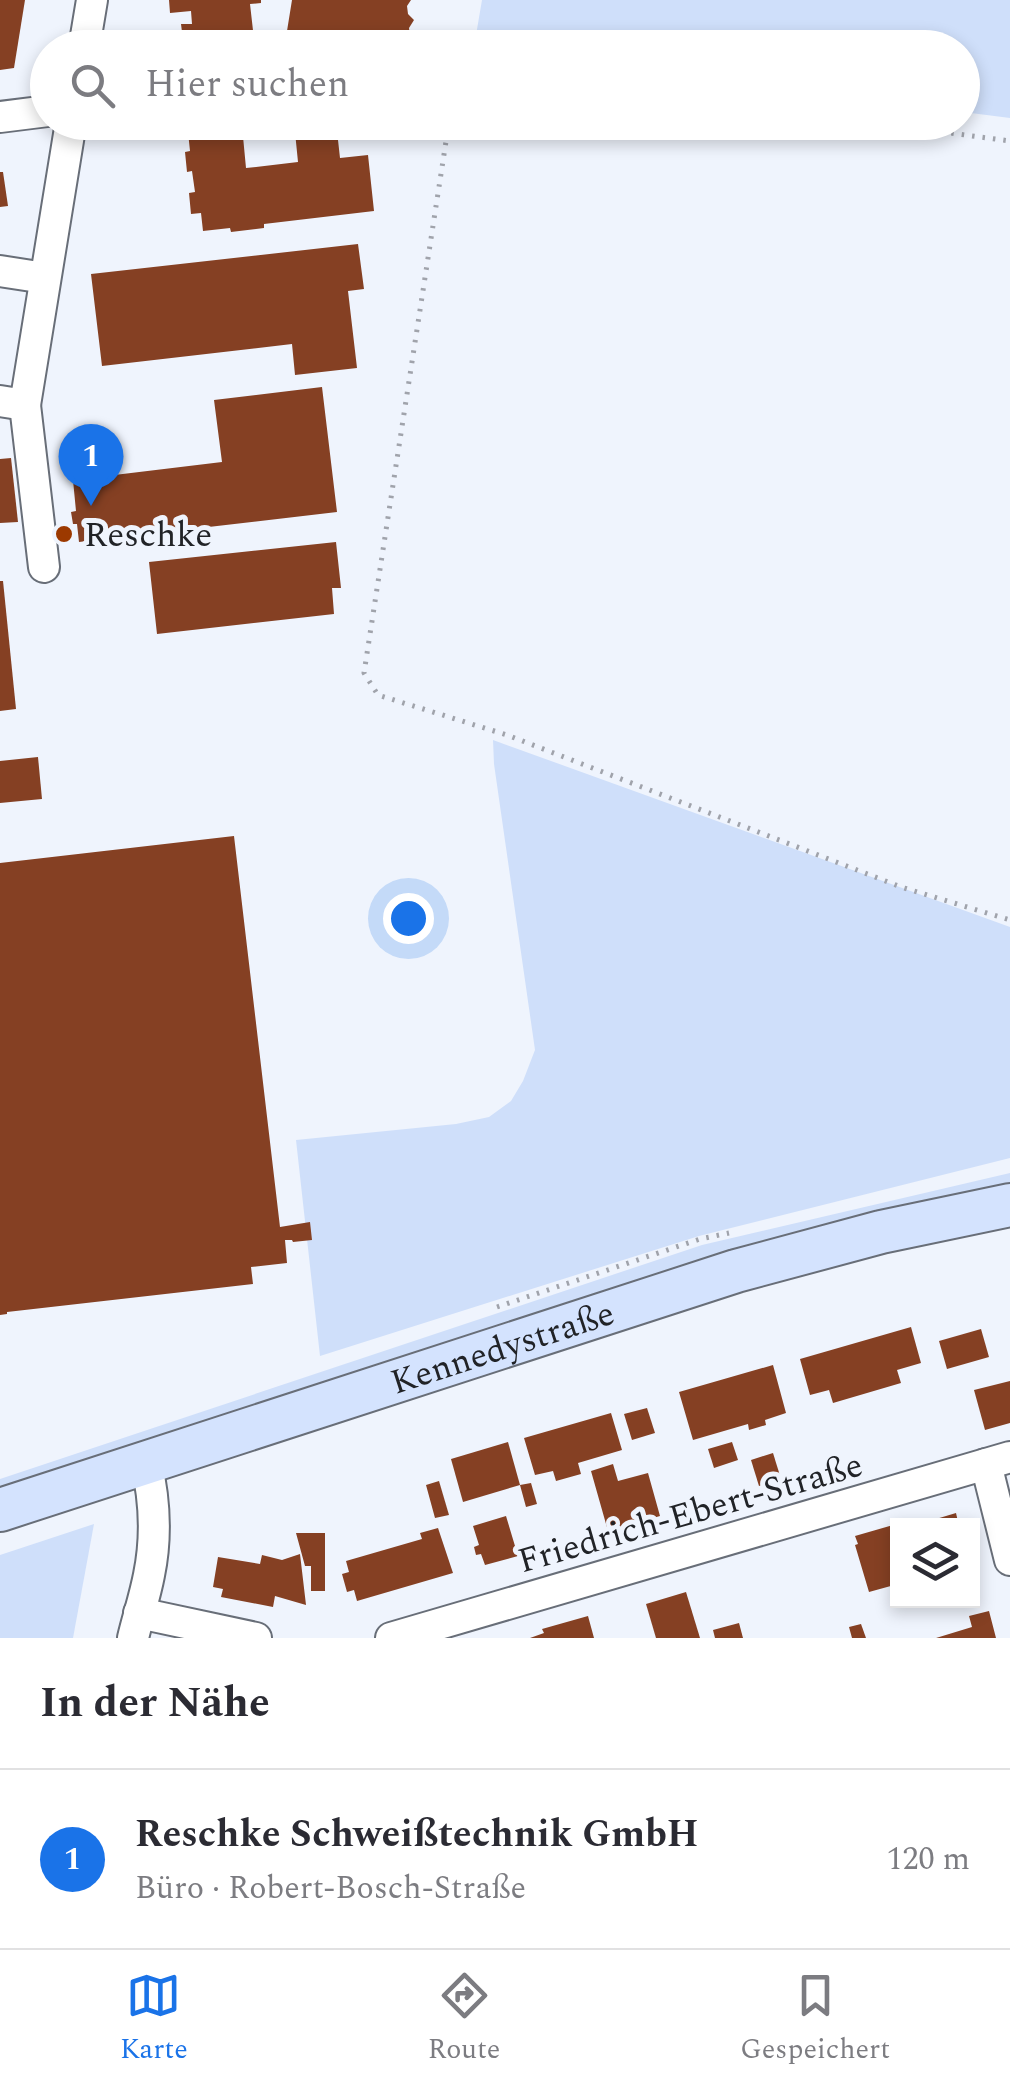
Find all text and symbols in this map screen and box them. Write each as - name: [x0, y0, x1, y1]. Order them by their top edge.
- search box: [30, 30, 980, 140]
- text: Hier suchen: [145, 56, 349, 114]
- icon: search: [65, 58, 120, 113]
- pin: 1: [58, 424, 124, 506]
- place label: Reschke: [84, 509, 212, 562]
- marker: Reschke: [53, 523, 75, 545]
- your location: [383, 893, 434, 944]
- street label: Kennedystraße: [384, 1287, 621, 1409]
- street label: Friedrich-Ebert-Straße: [512, 1439, 869, 1588]
- map controls: [890, 1518, 980, 1608]
- button: layers: [890, 1518, 980, 1608]
- text: In der Nähe: [40, 1672, 270, 1735]
- text: Reschke Schweißtechnik GmbH: [135, 1806, 699, 1864]
- text: 1: [64, 1835, 81, 1884]
- text: 120 m: [886, 1835, 970, 1884]
- text: Büro · Robert-Bosch-Straße: [135, 1864, 526, 1913]
- tab: Karte: [120, 1968, 188, 2071]
- tab: Route: [428, 1968, 500, 2071]
- tab: Gespeichert: [740, 1968, 890, 2071]

